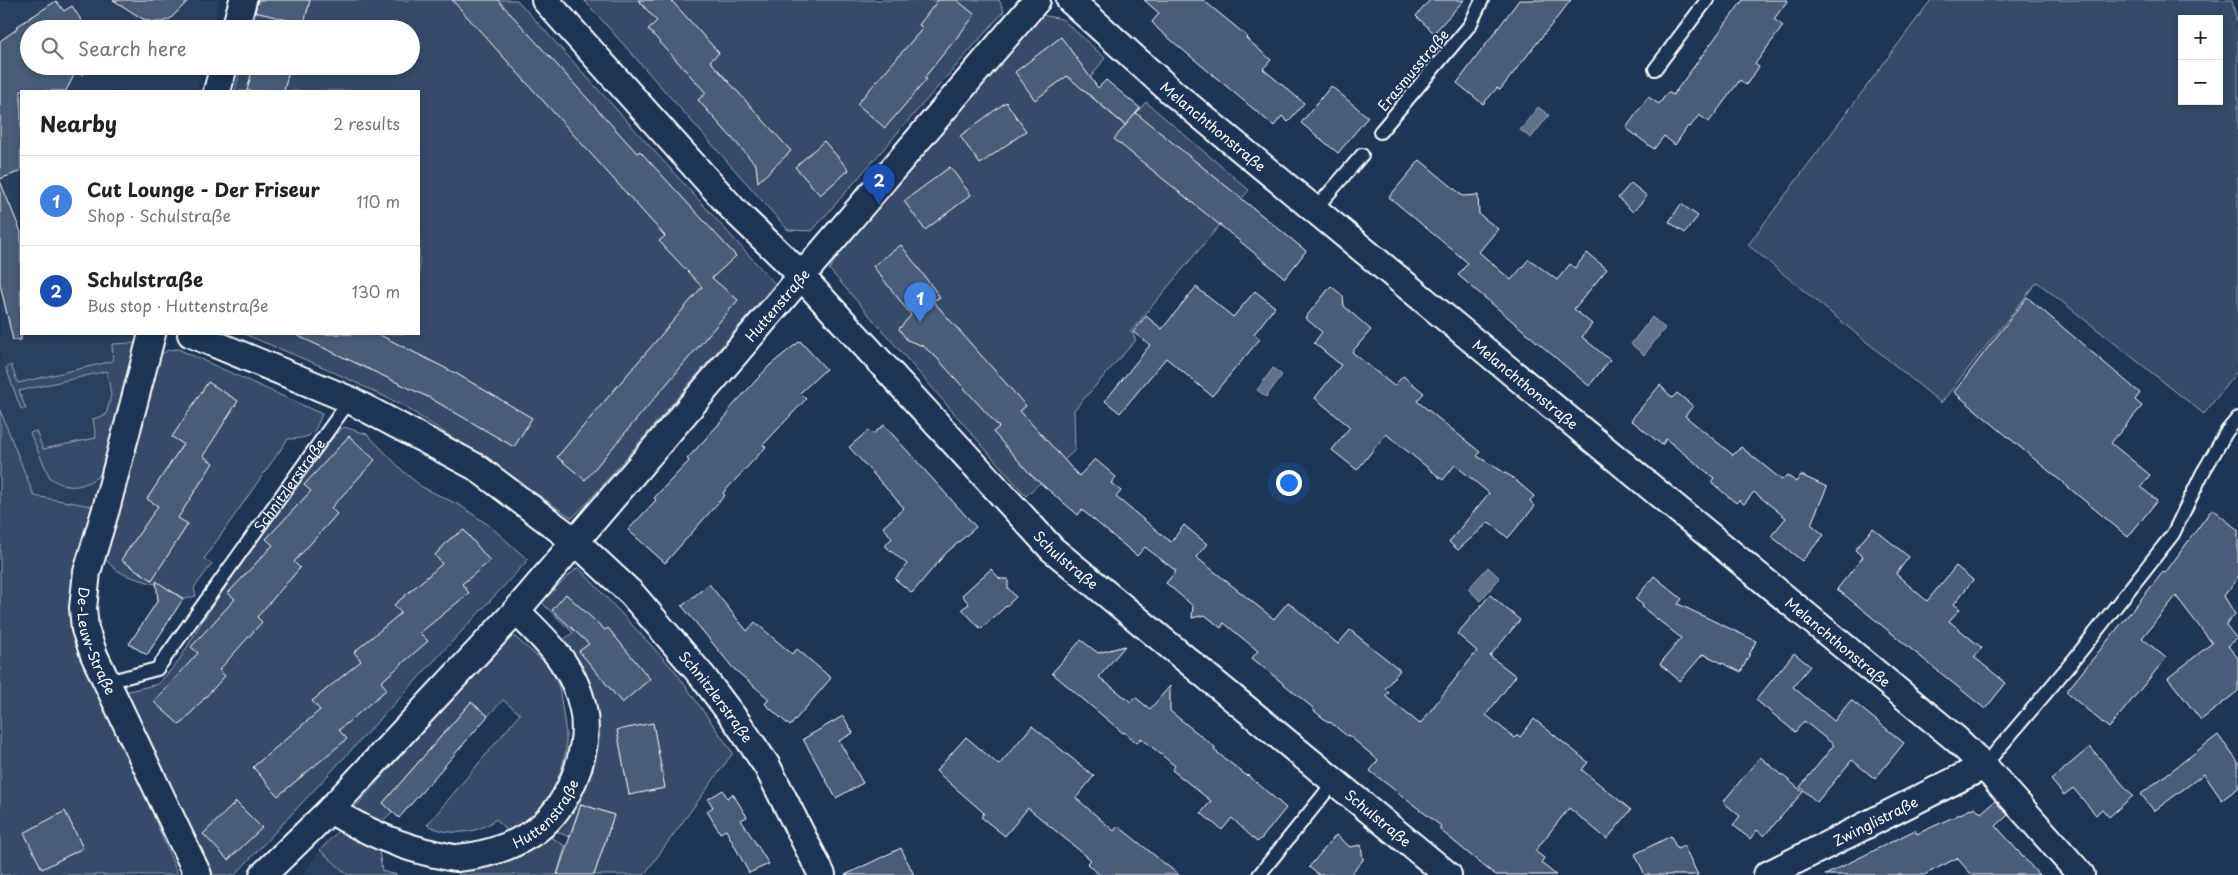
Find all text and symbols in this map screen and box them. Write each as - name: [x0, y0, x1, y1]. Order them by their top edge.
- map controls: [2178, 15, 2223, 105]
- button: +: [2178, 15, 2223, 60]
- search box: [20, 20, 420, 75]
- street label: Erasmusstraße: [1372, 25, 1454, 115]
- icon: search: [38, 34, 66, 62]
- text: Search here: [78, 34, 187, 62]
- button: −: [2178, 60, 2223, 105]
- street label: Melanchthonstraße: [1156, 76, 1271, 176]
- text: Nearby: [40, 107, 117, 139]
- text: 2 results: [333, 111, 400, 135]
- pin: 2: [863, 164, 895, 205]
- text: Cut Lounge - Der Friseur: [87, 175, 320, 203]
- text: 1: [52, 189, 60, 213]
- text: 110 m: [357, 189, 400, 213]
- text: Shop · Schulstraße: [87, 203, 231, 227]
- street label: Huttenstraße: [740, 264, 814, 346]
- text: Schulstraße: [87, 265, 203, 293]
- text: 2: [50, 279, 62, 303]
- text: 130 m: [352, 279, 400, 303]
- pin: 1: [904, 282, 936, 323]
- text: Bus stop · Huttenstraße: [87, 293, 269, 317]
- street label: Melanchthonstraße: [1468, 334, 1583, 434]
- street label: Schnitzlerstraße: [248, 434, 330, 536]
- your location: [1276, 470, 1302, 496]
- street label: Schulstraße: [1029, 525, 1103, 594]
- street label: De-Leuw-Straße: [72, 586, 122, 698]
- street label: Melanchthonstraße: [1781, 592, 1895, 692]
- street label: Schnitzlerstraße: [674, 646, 758, 746]
- street label: Huttenstraße: [509, 776, 583, 853]
- street label: Schulstraße: [1341, 784, 1416, 851]
- street label: Zwinglistraße: [1829, 791, 1921, 851]

